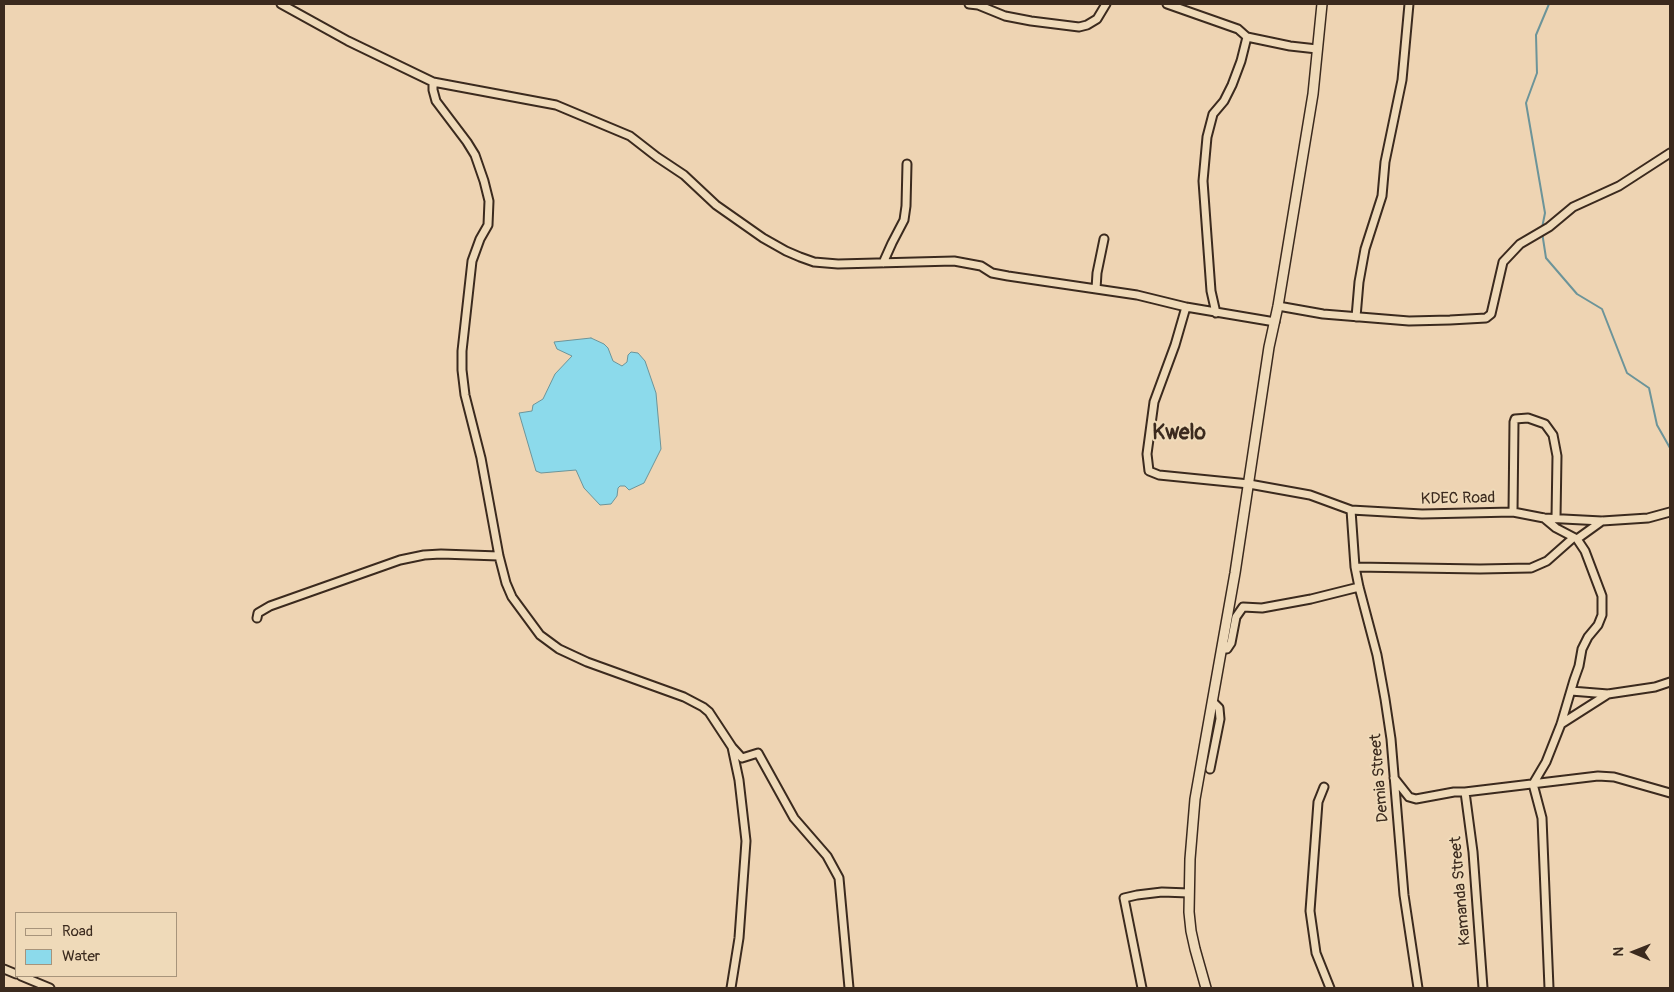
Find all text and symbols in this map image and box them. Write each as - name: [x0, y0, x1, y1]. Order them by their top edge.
- district label: Kwelo: [1152, 421, 1206, 447]
- street label: KDEC Road: [1421, 489, 1495, 509]
- street label: Demia Street: [1367, 733, 1393, 823]
- street label: Kamanda Street: [1447, 836, 1475, 946]
- legend: [15, 912, 178, 977]
- text: Road: [62, 922, 93, 941]
- north arrow: [1609, 927, 1659, 977]
- text: Water: [62, 947, 100, 966]
- text: N: [1610, 947, 1627, 957]

